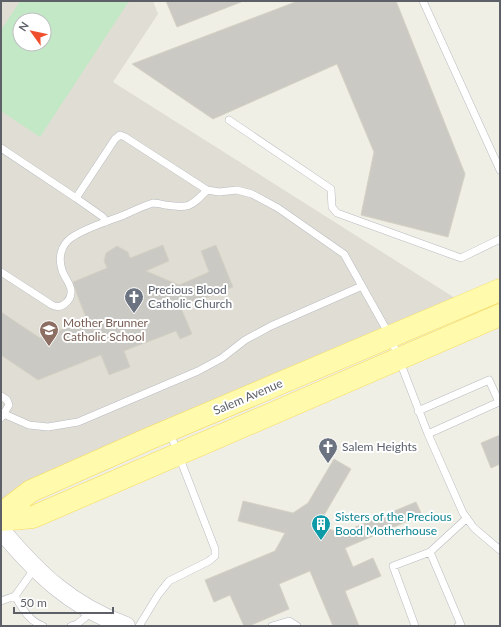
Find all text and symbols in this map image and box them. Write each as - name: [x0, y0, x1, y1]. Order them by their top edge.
- north arrow: [12, 12, 52, 52]
- text: N: [15, 19, 31, 33]
- place label: Precious Blood Catholic Church: [148, 282, 232, 311]
- church icon: Precious Blood Catholic Church: [123, 286, 145, 314]
- place label: Mother Brunner Catholic School: [63, 315, 149, 344]
- school or university icon: Mother Brunner Catholic School: [38, 319, 60, 347]
- street label: Salem Avenue: [211, 375, 285, 418]
- church icon: Salem Heights: [317, 436, 339, 464]
- place label: Salem Heights: [342, 439, 417, 454]
- place label: Sisters of the Precious Bood Motherhouse: [335, 509, 452, 538]
- building icon: Sisters of the Precious Bood Motherhouse: [310, 513, 332, 541]
- scale bar: [14, 589, 113, 615]
- text: 50 m: [20, 595, 47, 610]

